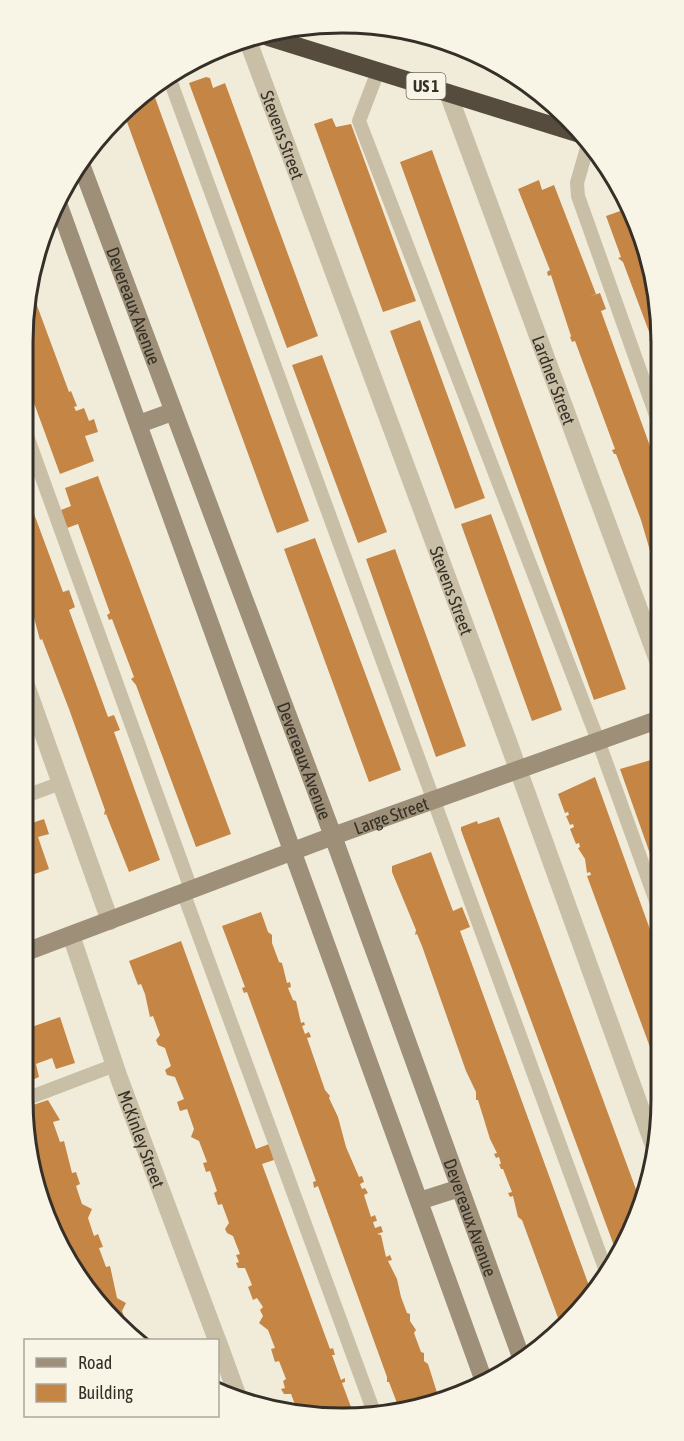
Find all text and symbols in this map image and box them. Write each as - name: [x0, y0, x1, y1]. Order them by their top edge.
- road number: US 1: [406, 73, 446, 99]
- street label: Stevens Street: [257, 87, 309, 182]
- street label: Devereaux Avenue: [102, 244, 166, 367]
- street label: Lardner Street: [528, 333, 580, 427]
- street label: Stevens Street: [426, 543, 478, 638]
- street label: Devereaux Avenue: [273, 699, 336, 822]
- street label: Large Street: [351, 792, 431, 838]
- street label: McKinley Street: [114, 1087, 170, 1191]
- street label: Devereaux Avenue: [440, 1156, 502, 1279]
- legend: [24, 1339, 219, 1417]
- text: Road: [78, 1352, 112, 1373]
- text: Building: [78, 1382, 133, 1403]

